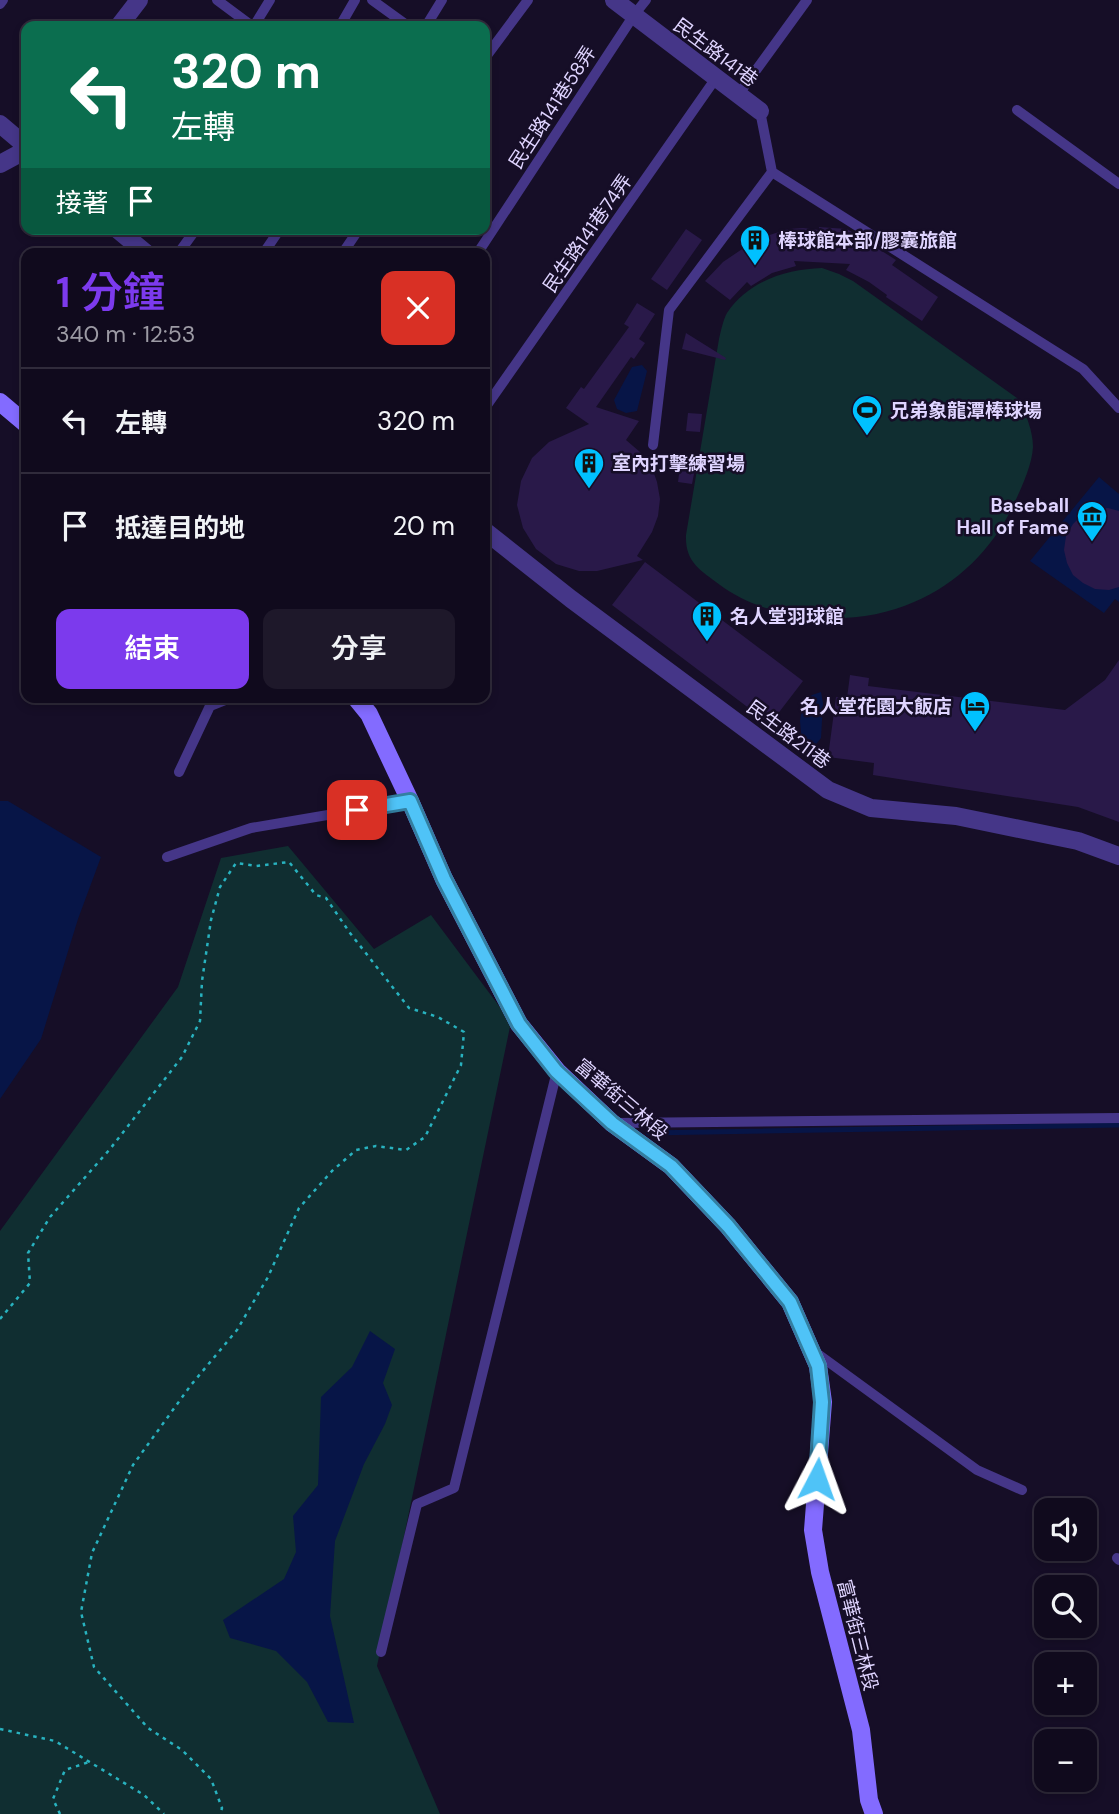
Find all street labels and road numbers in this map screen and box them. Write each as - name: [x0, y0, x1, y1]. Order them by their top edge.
- street label: 民生路141巷: [668, 13, 763, 92]
- street label: 民生路141巷58弄: [503, 41, 601, 173]
- street label: 民生路141巷74弄: [537, 169, 637, 297]
- street label: 民生路211巷: [742, 695, 836, 774]
- street label: 富華街三林段: [570, 1053, 673, 1146]
- street label: 富華街三林段: [832, 1577, 883, 1693]

